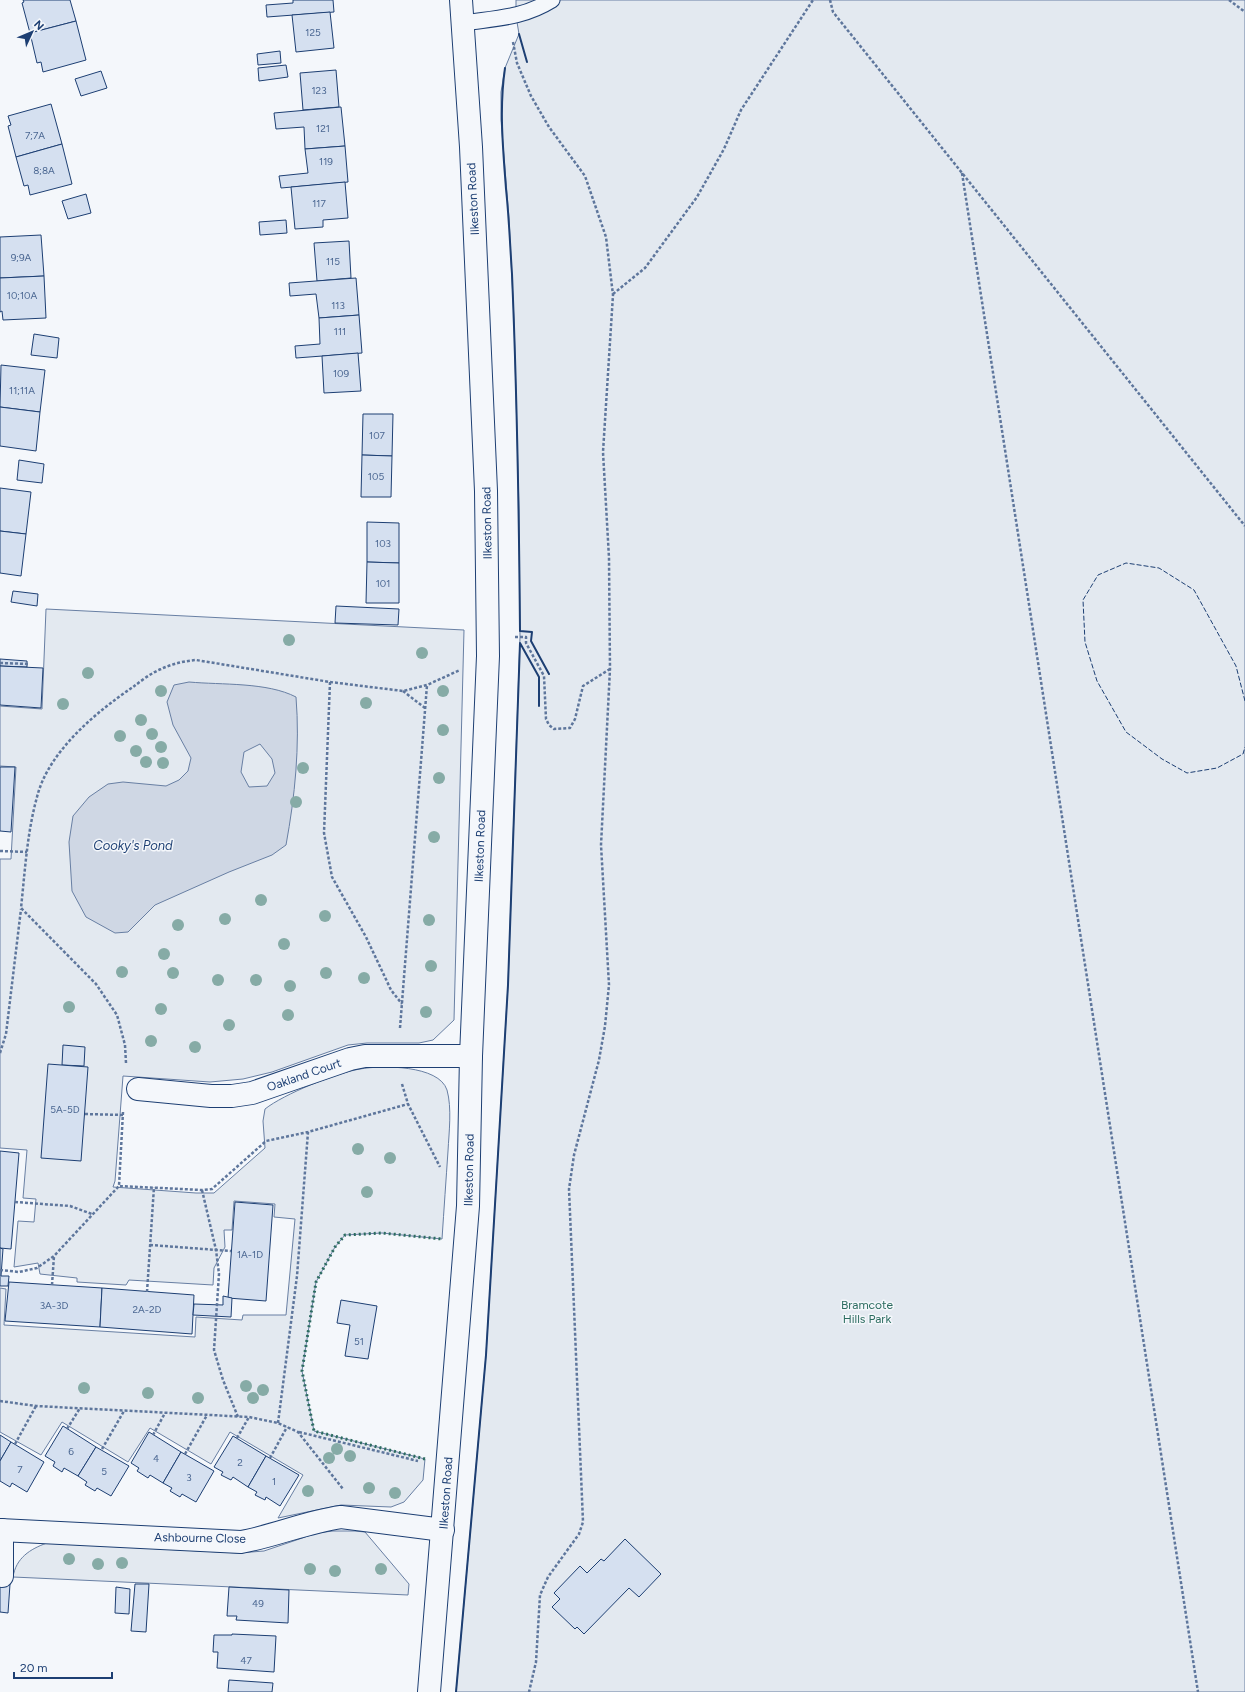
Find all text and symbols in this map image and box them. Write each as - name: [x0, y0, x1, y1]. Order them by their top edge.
- north arrow: [12, 12, 52, 52]
- text: N: [31, 18, 46, 33]
- house number: 125: [305, 26, 321, 39]
- house number: 123: [311, 84, 327, 97]
- house number: 121: [316, 122, 330, 135]
- house number: 7;7A: [25, 129, 45, 142]
- house number: 119: [319, 155, 333, 168]
- street label: Ilkeston Road: [464, 162, 482, 236]
- house number: 8;8A: [33, 164, 55, 177]
- house number: 117: [312, 197, 326, 210]
- house number: 9;9A: [11, 251, 32, 264]
- house number: 115: [326, 255, 340, 268]
- house number: 10;10A: [7, 289, 37, 302]
- house number: 113: [331, 299, 345, 312]
- house number: 111: [334, 325, 346, 338]
- house number: 109: [333, 367, 349, 380]
- house number: 11;11A: [9, 384, 35, 397]
- house number: 107: [369, 429, 386, 442]
- house number: 105: [368, 470, 384, 483]
- street label: Ilkeston Road: [479, 487, 495, 559]
- house number: 103: [375, 537, 391, 550]
- house number: 101: [376, 577, 390, 590]
- street label: Ilkeston Road: [472, 810, 488, 882]
- water label: Cooky's Pond: [93, 838, 173, 853]
- street label: Oakland Court: [265, 1056, 343, 1094]
- house number: 5A-5D: [50, 1103, 80, 1116]
- street label: Ilkeston Road: [461, 1134, 477, 1206]
- house number: 1A-1D: [237, 1248, 263, 1261]
- park label: Bramcote Hills Park: [841, 1298, 894, 1326]
- house number: 3A-3D: [40, 1299, 68, 1312]
- house number: 2A-2D: [133, 1303, 162, 1316]
- house number: 51: [354, 1335, 364, 1348]
- house number: 6: [68, 1445, 74, 1458]
- house number: 4: [153, 1452, 159, 1465]
- house number: 2: [237, 1456, 243, 1469]
- street label: Ilkeston Road: [436, 1456, 456, 1530]
- house number: 7: [17, 1463, 23, 1476]
- house number: 5: [101, 1465, 107, 1478]
- house number: 3: [186, 1471, 192, 1484]
- house number: 1: [272, 1475, 276, 1488]
- street label: Ashbourne Close: [154, 1530, 246, 1546]
- house number: 49: [252, 1597, 264, 1610]
- scale bar: [14, 1654, 112, 1680]
- house number: 47: [240, 1654, 252, 1667]
- text: 20 m: [20, 1661, 48, 1675]

